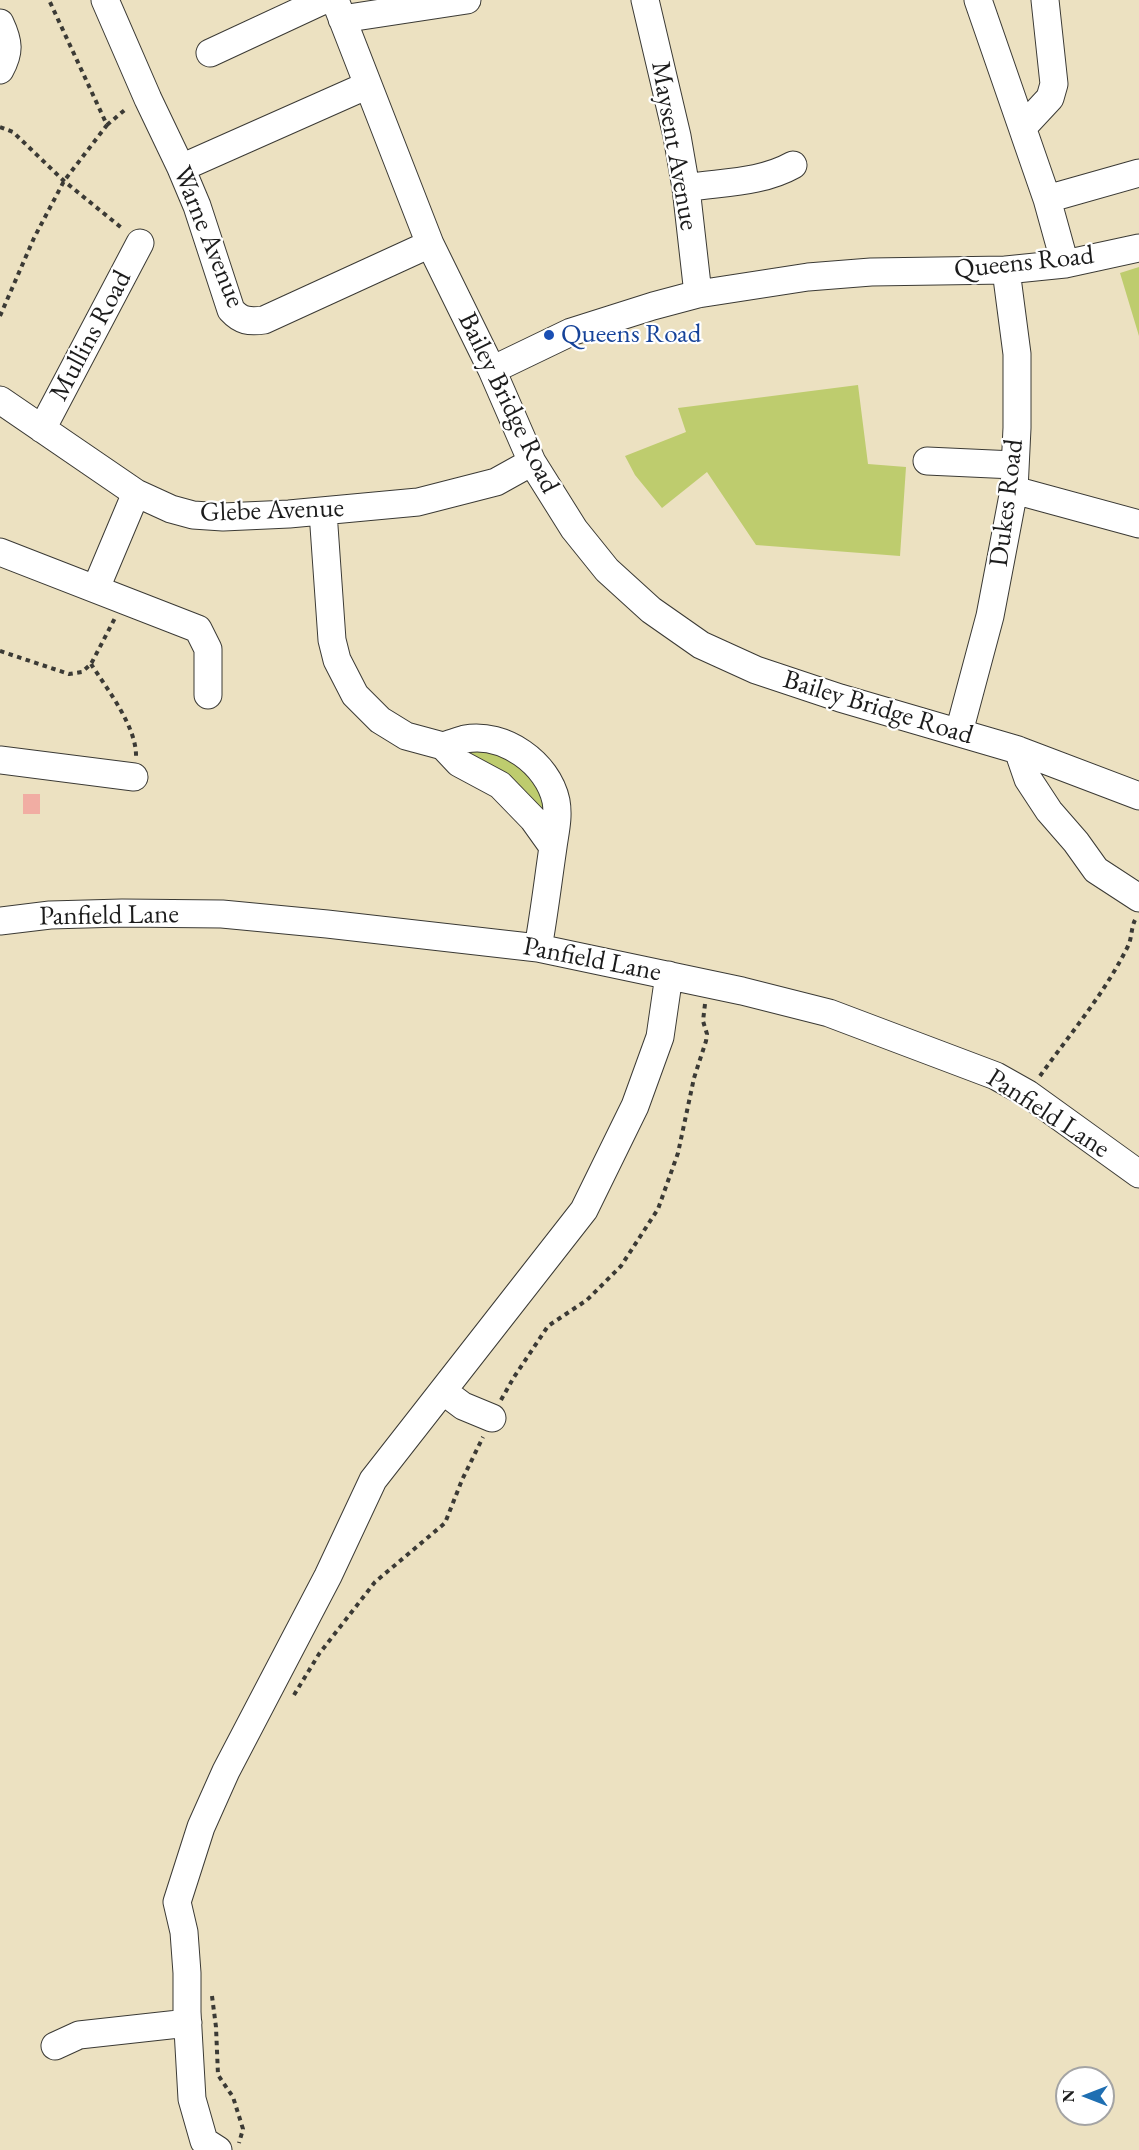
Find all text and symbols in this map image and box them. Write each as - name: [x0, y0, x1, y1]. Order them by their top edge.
- street label: Maysent Avenue: [643, 59, 705, 233]
- street label: Warne Avenue: [165, 162, 251, 312]
- street label: Queens Road: [952, 240, 1096, 286]
- street label: Mullins Road: [43, 265, 139, 407]
- street label: Bailey Bridge Road: [450, 307, 566, 499]
- place label: Queens Road: [561, 319, 702, 351]
- marker: Queens Road: [542, 328, 556, 342]
- street label: Dukes Road: [983, 437, 1031, 569]
- street label: Glebe Avenue: [199, 492, 345, 530]
- street label: Bailey Bridge Road: [779, 664, 977, 752]
- street label: Panfield Lane: [39, 899, 179, 933]
- street label: Panfield Lane: [520, 931, 664, 989]
- street label: Panfield Lane: [980, 1062, 1116, 1166]
- north arrow: [1055, 2066, 1115, 2126]
- text: N: [1058, 2090, 1079, 2102]

